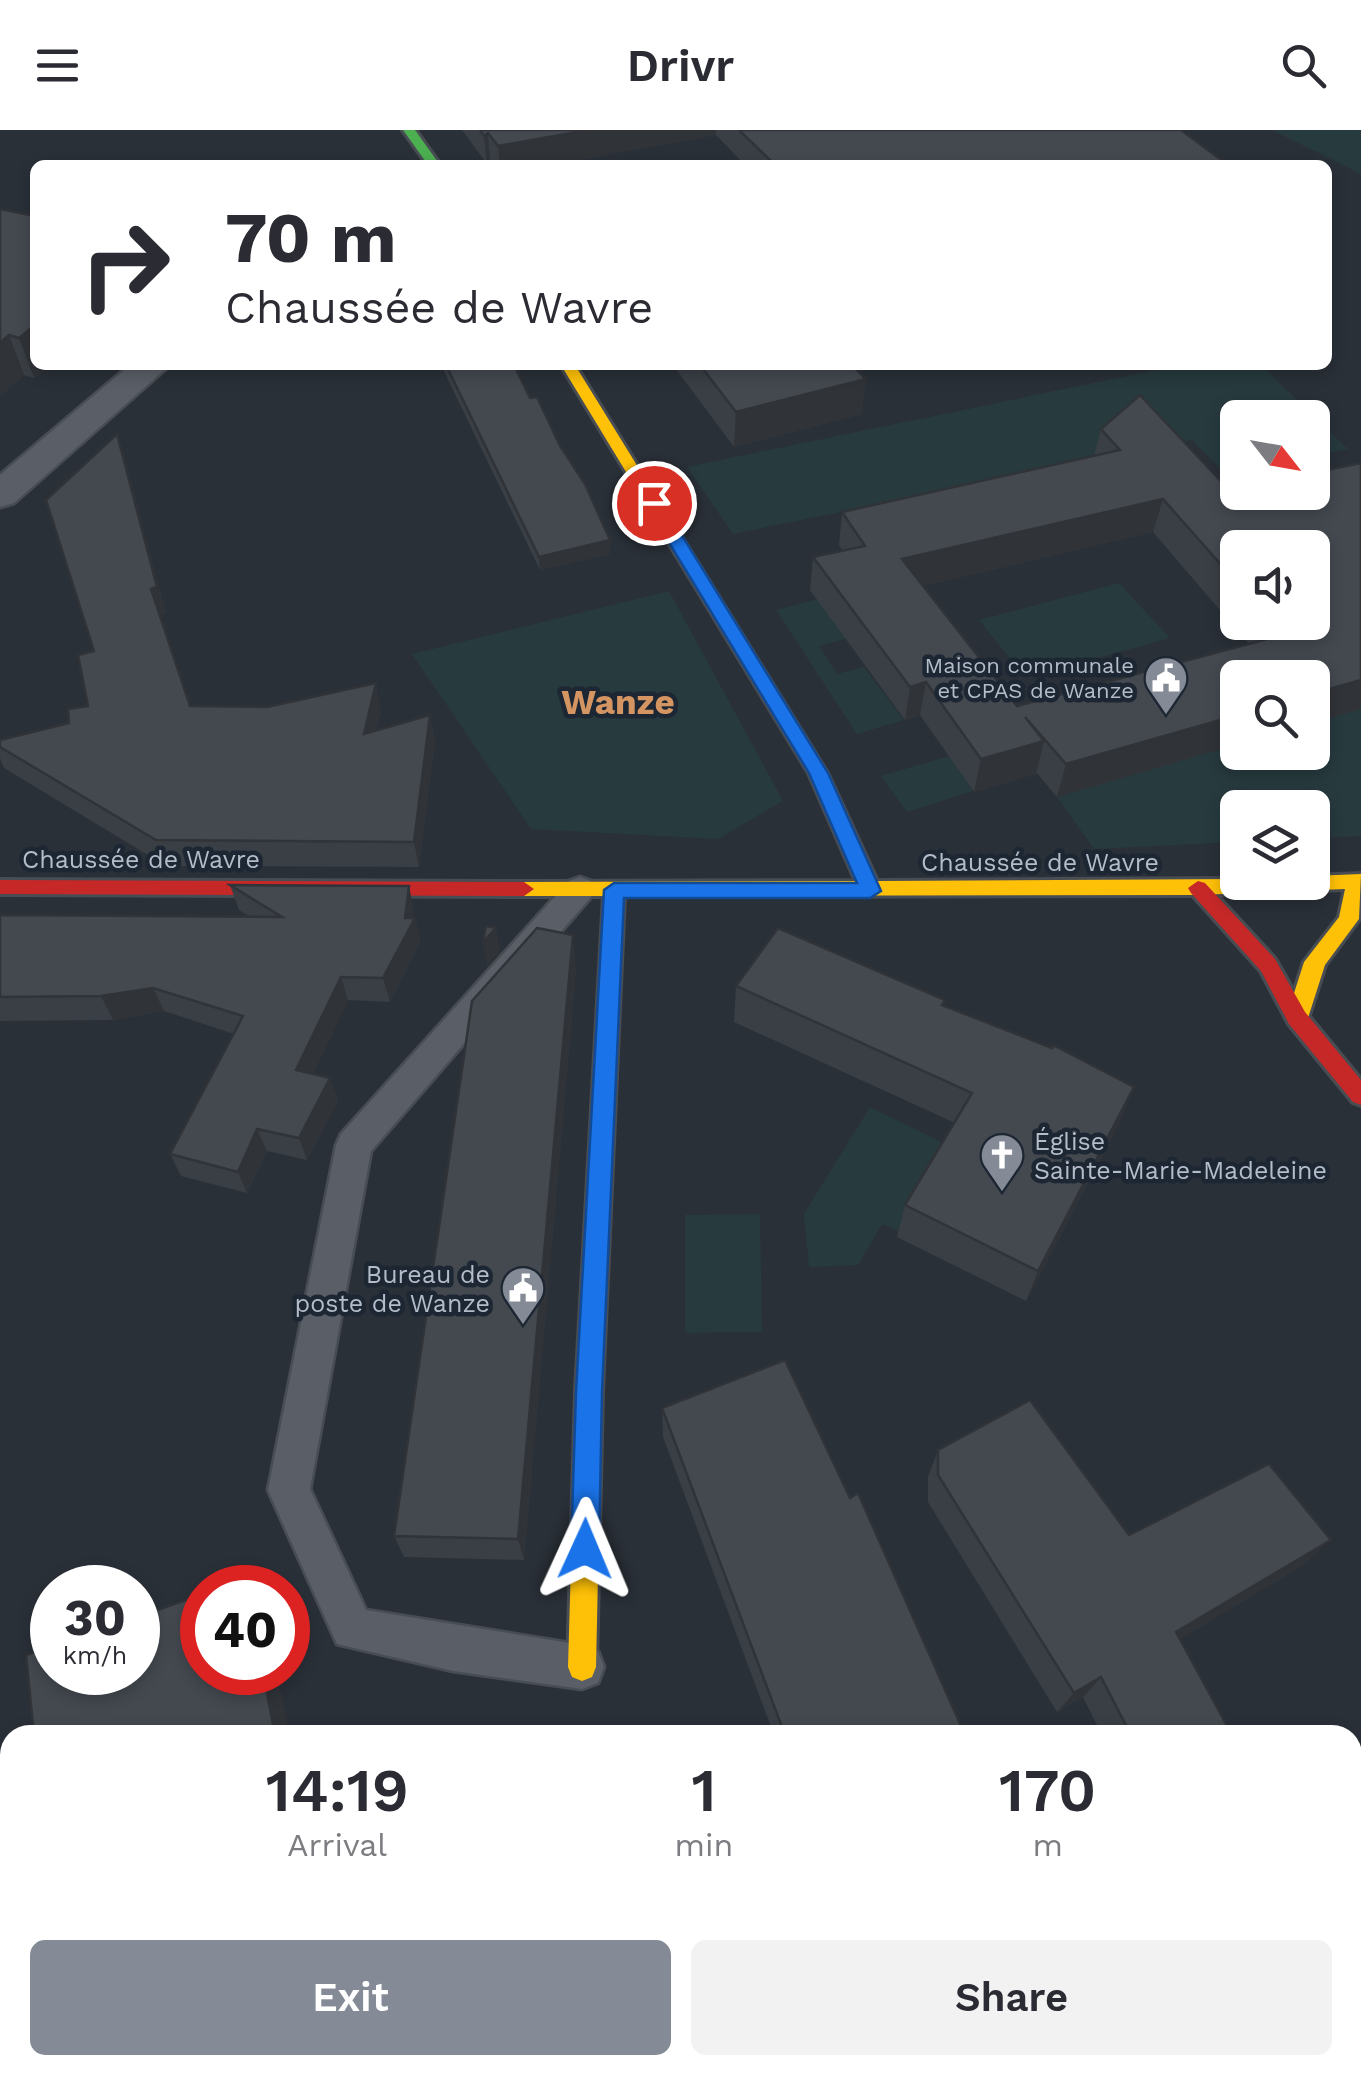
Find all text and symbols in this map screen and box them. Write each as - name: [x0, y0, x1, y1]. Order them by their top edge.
- icon: menu: [30, 38, 85, 93]
- icon: search: [1276, 38, 1331, 93]
- text: Drivr: [627, 39, 734, 92]
- text: 70 m: [225, 197, 397, 279]
- icon: right: [60, 200, 190, 330]
- text: Chaussée de Wavre: [225, 281, 653, 334]
- north arrow: [1220, 400, 1330, 510]
- map controls: [1220, 400, 1330, 900]
- pin: [612, 461, 697, 546]
- icon: arrive: [627, 476, 682, 531]
- button: sound: [1220, 530, 1330, 640]
- place label: Maison communale et CPAS de Wanze: [925, 653, 1134, 703]
- public building icon: Maison communale et CPAS de Wanze: [1143, 655, 1189, 716]
- button: search: [1220, 660, 1330, 770]
- district label: Wanze: [561, 681, 675, 723]
- button: layers: [1220, 790, 1330, 900]
- street label: Chaussée de Wavre: [22, 845, 260, 874]
- street label: Chaussée de Wavre: [921, 848, 1159, 877]
- place label: Église Sainte-Marie-Madeleine: [1034, 1127, 1327, 1185]
- church icon: Église Sainte-Marie-Madeleine: [979, 1132, 1025, 1193]
- place label: Bureau de poste de Wanze: [294, 1260, 490, 1318]
- public building icon: Bureau de poste de Wanze: [500, 1265, 546, 1326]
- position arrow: [533, 1497, 637, 1601]
- speed limit sign: 40: [180, 1565, 310, 1695]
- text: 30: [64, 1588, 126, 1647]
- text: km/h: [63, 1641, 127, 1670]
- text: 14:19: [266, 1755, 409, 1826]
- text: 1: [691, 1755, 716, 1826]
- text: 170: [999, 1755, 1096, 1826]
- text: Arrival: [287, 1826, 387, 1864]
- text: min: [674, 1826, 733, 1864]
- text: m: [1032, 1826, 1063, 1864]
- button: Exit: [30, 1940, 671, 2055]
- button: Share: [691, 1940, 1332, 2055]

